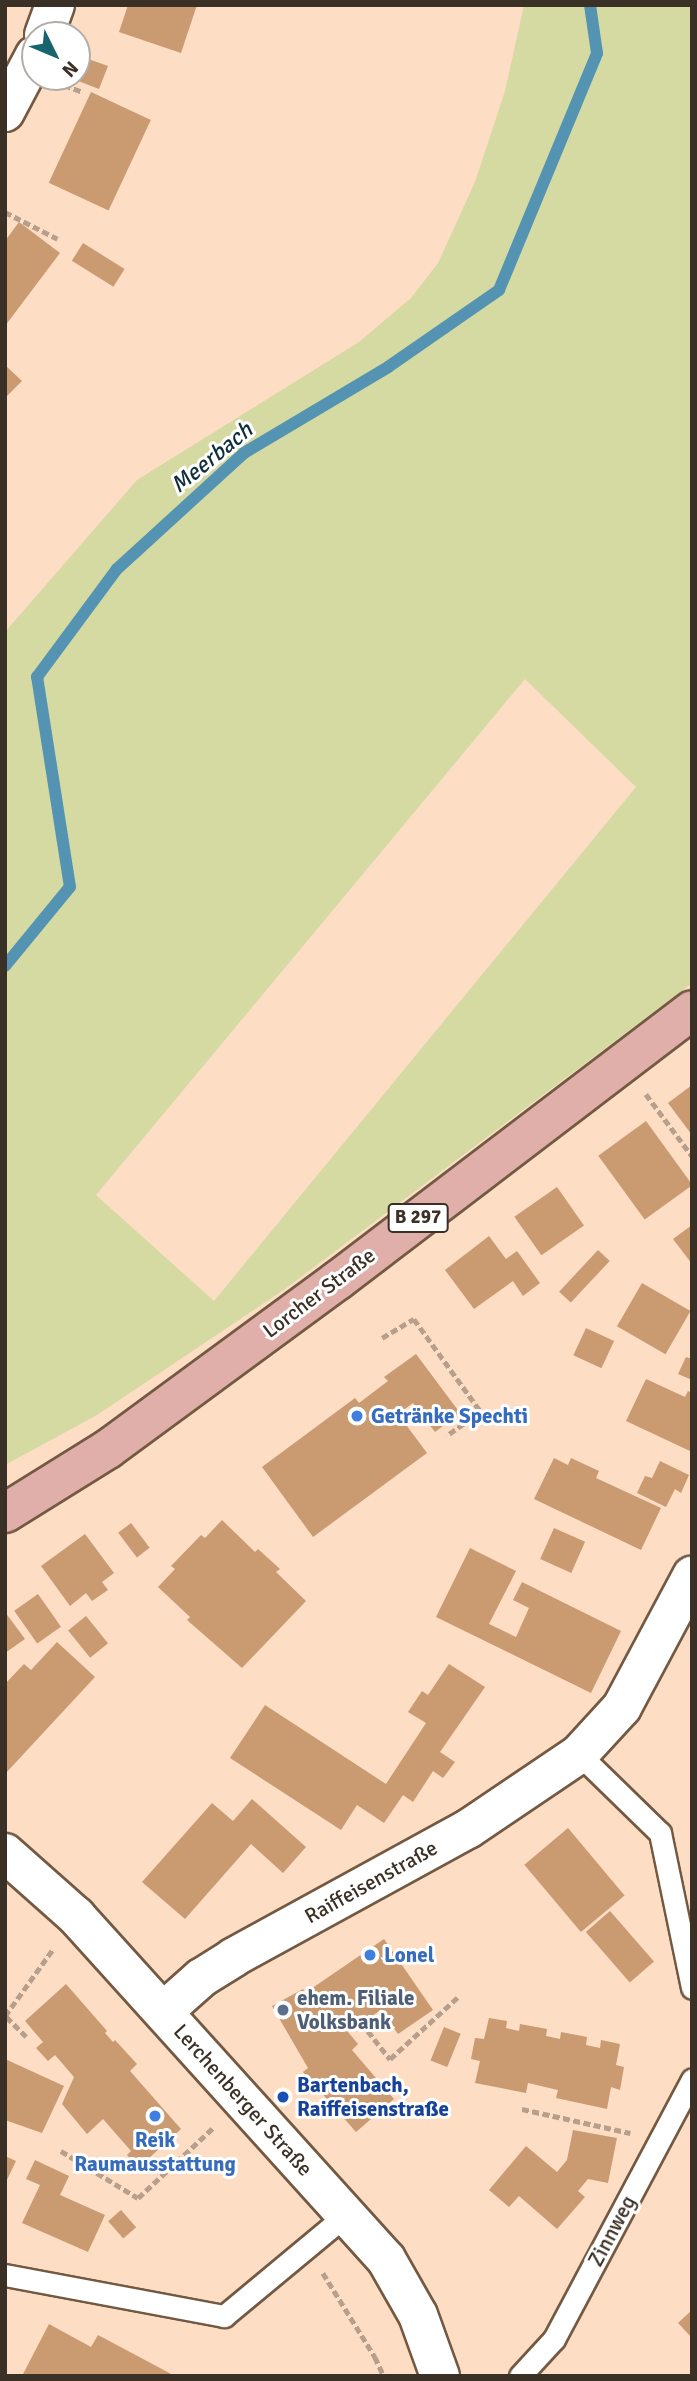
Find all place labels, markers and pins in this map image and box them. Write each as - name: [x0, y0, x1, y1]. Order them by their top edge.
- place label: Getränke Spechti: [371, 1403, 528, 1429]
- marker: Getränke Spechti: [349, 1408, 365, 1424]
- place label: Lonel: [384, 1942, 434, 1968]
- marker: Lonel: [362, 1947, 378, 1963]
- place label: ehem. Filiale Volksbank: [297, 1985, 414, 2035]
- marker: ehem. Filiale Volksbank: [275, 2002, 291, 2018]
- place label: Bartenbach, Raiffeisenstraße: [297, 2072, 449, 2122]
- marker: Bartenbach, Raiffeisenstraße: [275, 2089, 291, 2105]
- marker: Reik Raumausstattung: [147, 2108, 163, 2124]
- place label: Reik Raumausstattung: [74, 2127, 236, 2177]

